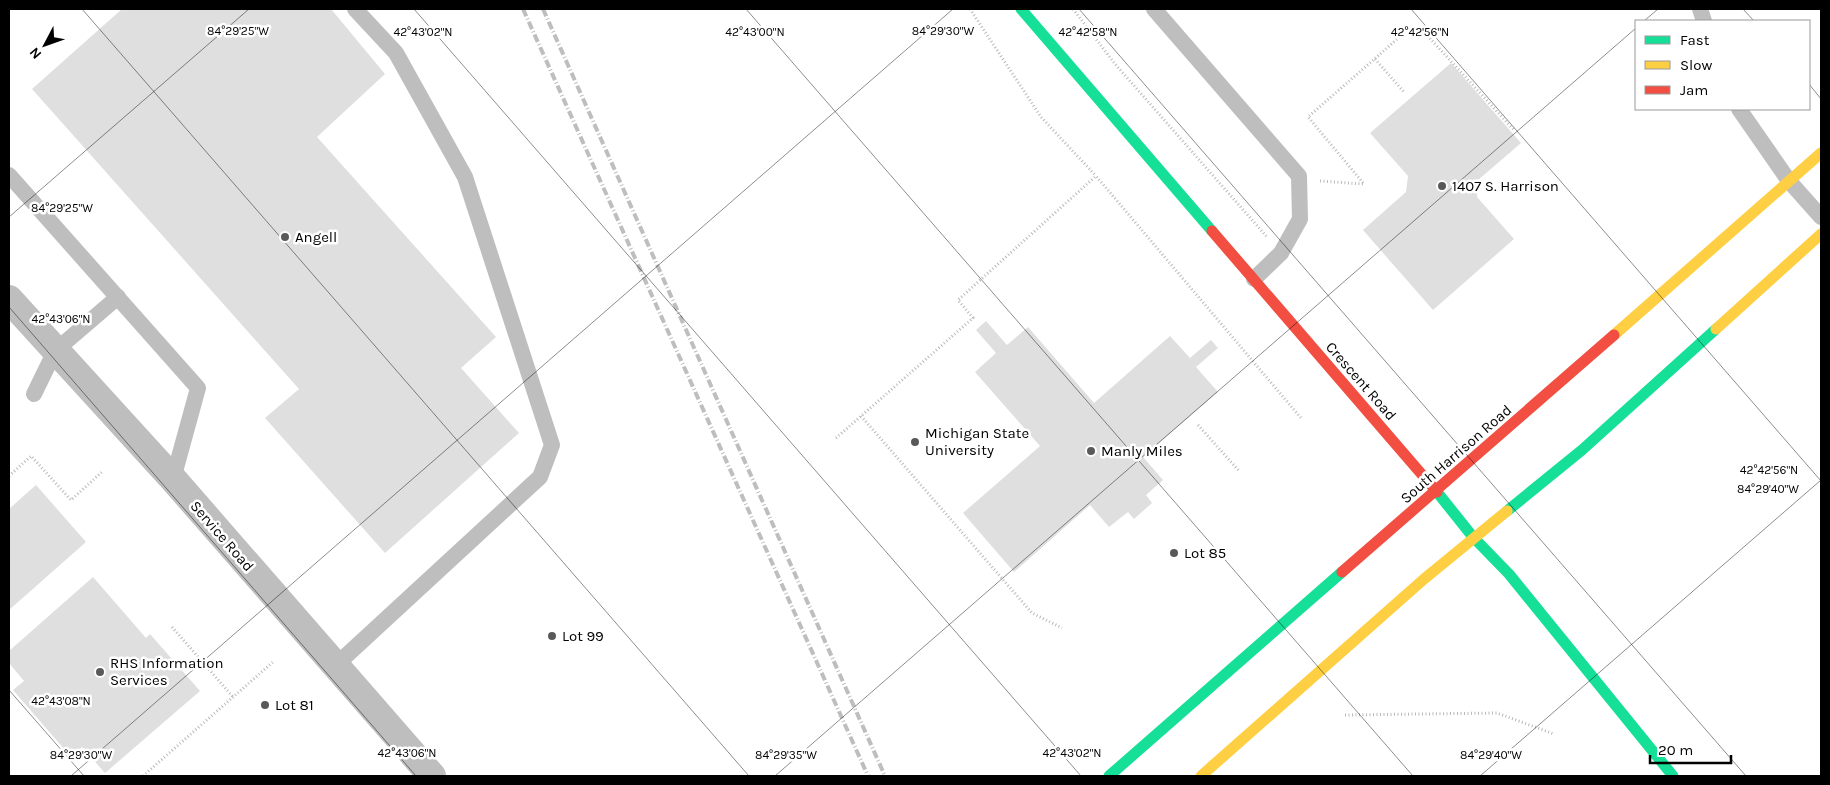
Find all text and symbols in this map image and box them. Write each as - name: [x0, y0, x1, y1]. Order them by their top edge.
- north arrow: [20, 20, 70, 70]
- legend: [1635, 20, 1810, 110]
- text: 84°29'25"W: [207, 24, 269, 38]
- text: 84°29'30"W: [912, 24, 974, 38]
- text: 42°43'02"N: [393, 25, 453, 39]
- text: 42°43'00"N: [725, 25, 785, 39]
- text: 42°42'58"N: [1058, 25, 1118, 39]
- text: 42°42'56"N: [1391, 25, 1449, 39]
- text: Fast: [1680, 31, 1710, 49]
- text: N: [26, 44, 45, 63]
- text: Slow: [1680, 56, 1712, 74]
- text: Jam: [1680, 81, 1708, 99]
- place label: 1407 S. Harrison: [1452, 177, 1559, 195]
- marker: 1407 S. Harrison: [1436, 180, 1448, 192]
- text: 84°29'25"W: [31, 201, 93, 215]
- place label: Angell: [295, 228, 337, 246]
- marker: Angell: [279, 231, 291, 243]
- text: 42°43'06"N: [31, 312, 91, 326]
- street label: Crescent Road: [1322, 338, 1400, 424]
- street label: South Harrison Road: [1397, 401, 1515, 507]
- place label: Michigan State University: [925, 424, 1029, 459]
- marker: Michigan State University: [909, 436, 921, 448]
- place label: Manly Miles: [1101, 442, 1183, 460]
- marker: Manly Miles: [1085, 445, 1097, 457]
- text: 42°42'56"N: [1740, 463, 1798, 477]
- text: 84°29'40"W: [1737, 482, 1799, 496]
- street label: Service Road: [186, 497, 258, 575]
- place label: Lot 85: [1184, 544, 1226, 562]
- marker: Lot 85: [1168, 547, 1180, 559]
- place label: Lot 99: [562, 627, 604, 645]
- marker: Lot 99: [546, 630, 558, 642]
- place label: RHS Information Services: [110, 654, 224, 689]
- marker: RHS Information Services: [94, 666, 106, 678]
- text: 42°43'08"N: [31, 694, 91, 708]
- place label: Lot 81: [275, 696, 314, 714]
- marker: Lot 81: [259, 699, 271, 711]
- scale bar: [1650, 732, 1731, 764]
- text: 20 m: [1658, 741, 1693, 759]
- text: 42°43'06"N: [377, 746, 437, 760]
- text: 42°43'02"N: [1042, 746, 1102, 760]
- text: 84°29'30"W: [50, 748, 112, 762]
- text: 84°29'35"W: [755, 748, 817, 762]
- text: 84°29'40"W: [1460, 748, 1522, 762]

